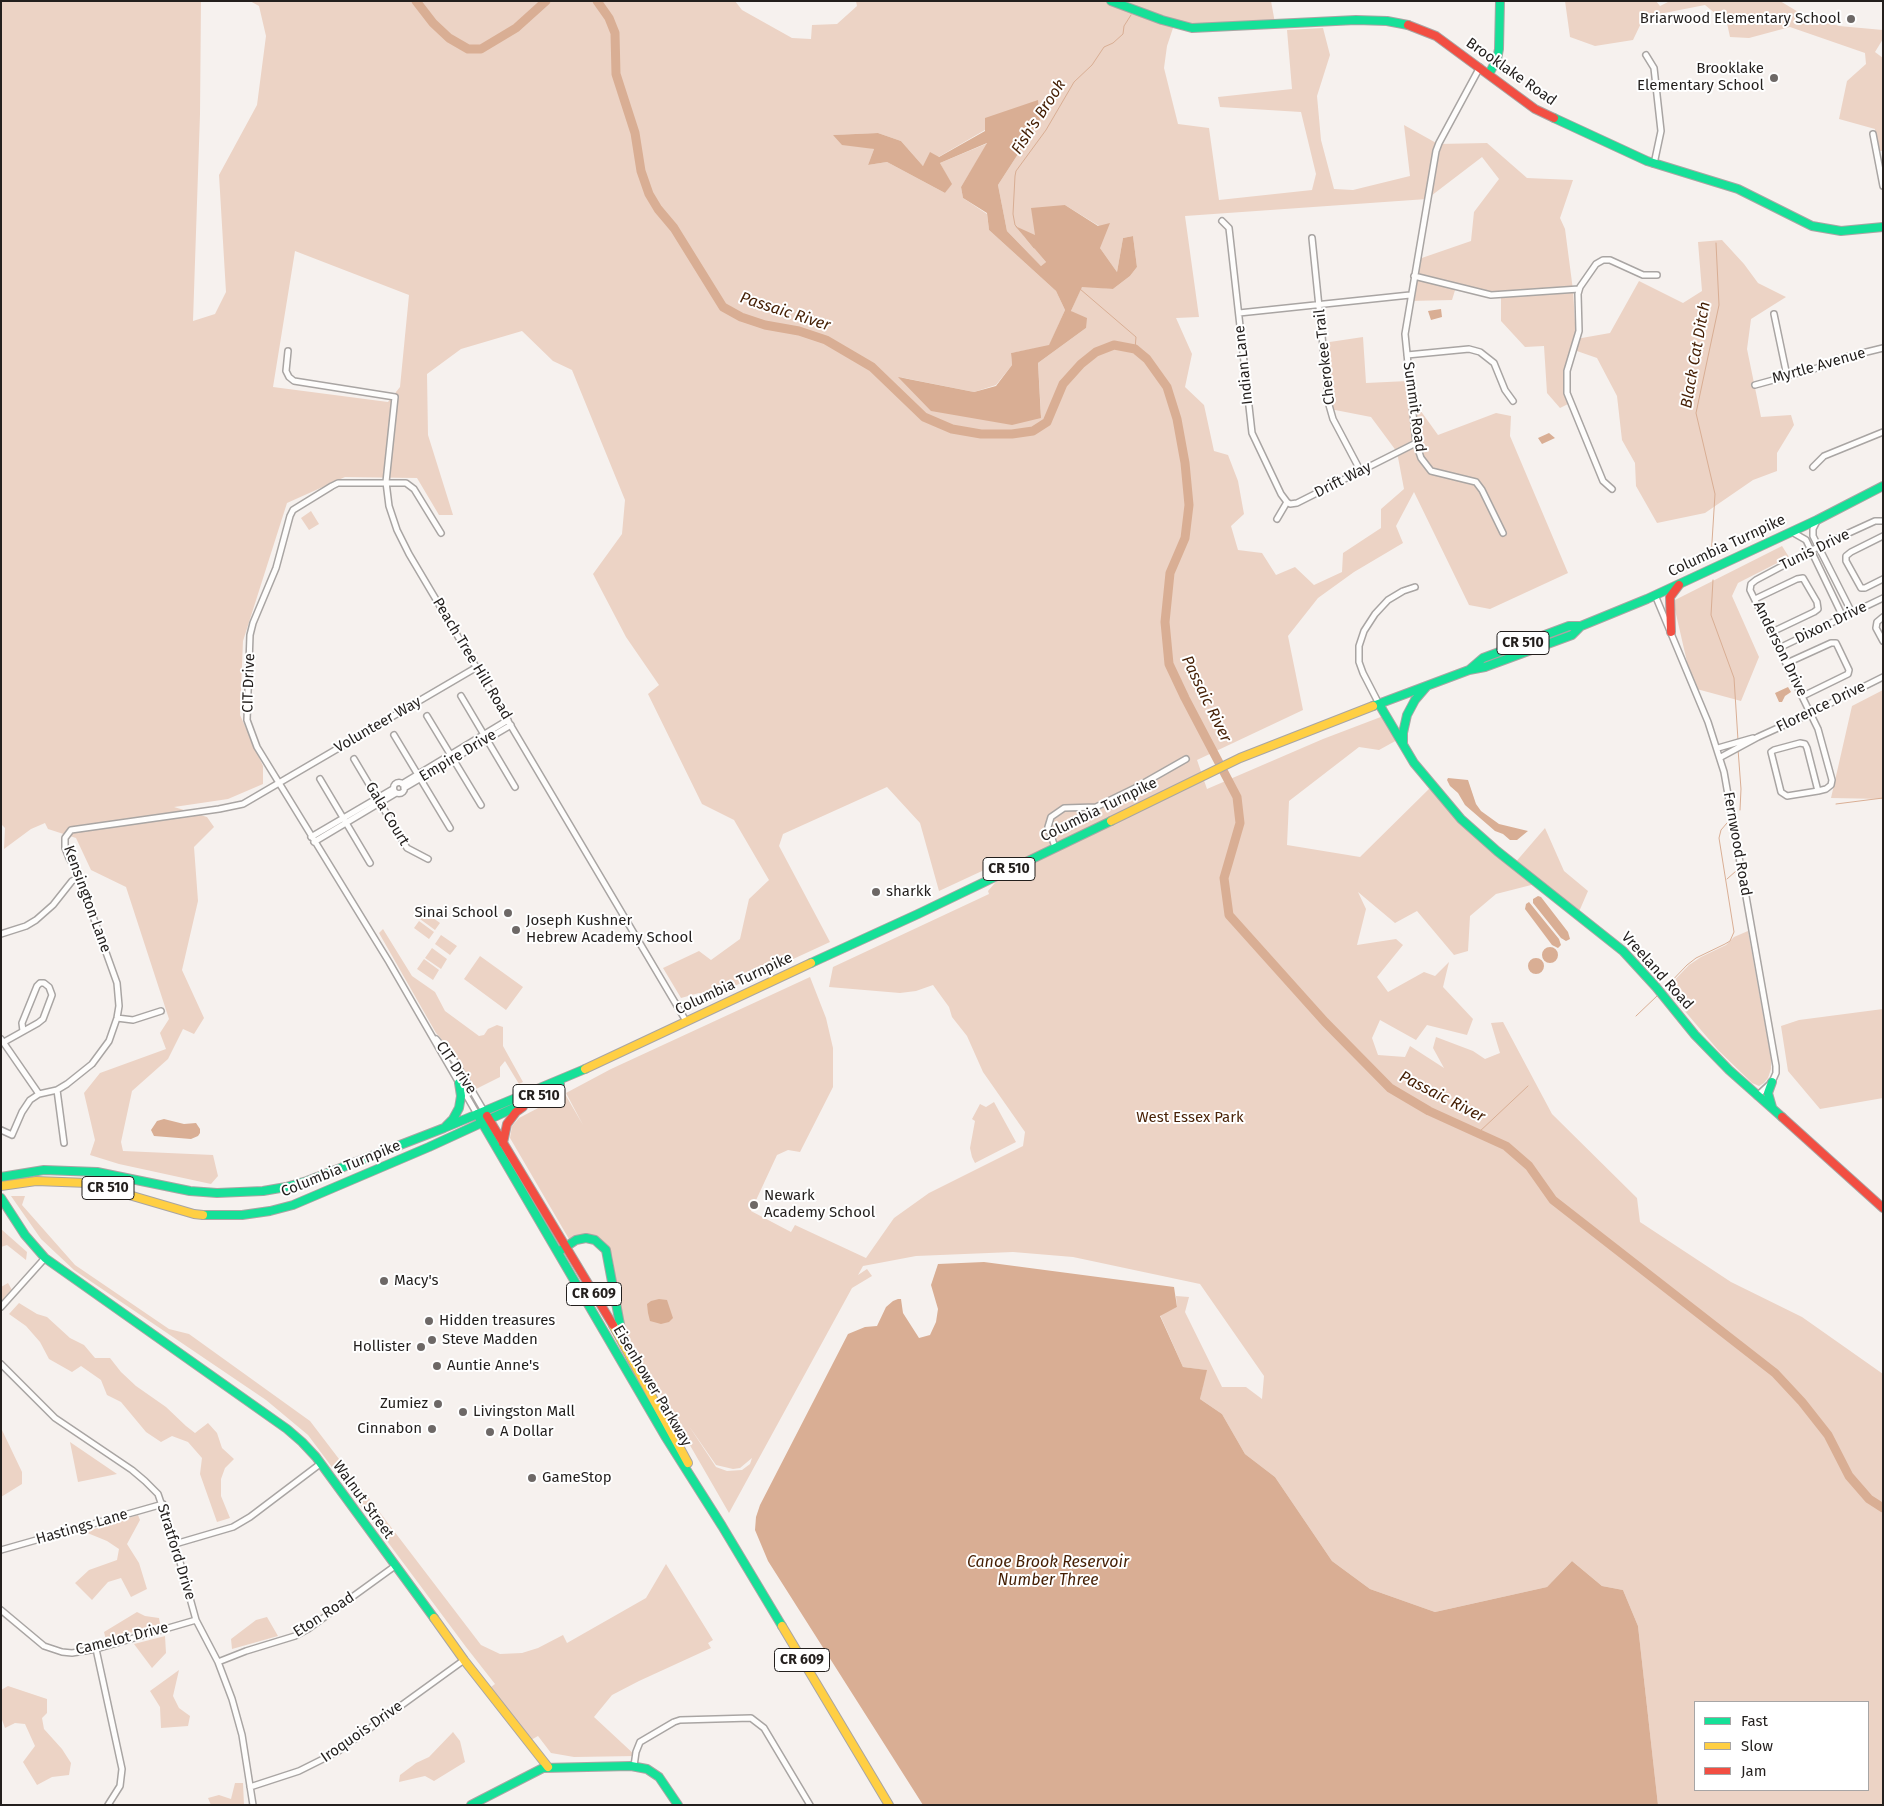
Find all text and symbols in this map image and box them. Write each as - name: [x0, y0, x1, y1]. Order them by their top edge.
- place label: Briarwood Elementary School: [1640, 10, 1841, 28]
- marker: Briarwood Elementary School: [1845, 13, 1857, 25]
- street label: Brooklake Road: [1462, 34, 1560, 110]
- place label: Brooklake Elementary School: [1637, 60, 1764, 95]
- marker: Brooklake Elementary School: [1768, 72, 1780, 84]
- water label: Fish's Brook: [1008, 76, 1070, 158]
- water label: Passaic River: [737, 288, 833, 336]
- water label: Black Cat Ditch: [1677, 300, 1715, 410]
- street label: Cherokee Trail: [1311, 308, 1339, 406]
- street label: Indian Lane: [1231, 324, 1257, 406]
- street label: Myrtle Avenue: [1770, 344, 1868, 388]
- street label: Summit Road: [1399, 361, 1429, 453]
- street label: Drift Way: [1312, 458, 1374, 502]
- street label: Columbia Turnpike: [1665, 511, 1789, 581]
- street label: Tunis Drive: [1777, 525, 1853, 575]
- street label: Peach Tree Hill Road: [428, 595, 516, 723]
- street label: Anderson Drive: [1749, 598, 1811, 700]
- street label: Dixon Drive: [1792, 598, 1870, 648]
- road number: CR 510: [1497, 632, 1549, 654]
- street label: CIT Drive: [239, 653, 259, 713]
- water label: Passaic River: [1177, 653, 1235, 745]
- street label: Florence Drive: [1774, 678, 1868, 736]
- street label: Volunteer Way: [331, 693, 425, 757]
- street label: Empire Drive: [416, 726, 500, 786]
- street label: Columbia Turnpike: [1038, 774, 1160, 846]
- street label: Gala Court: [361, 779, 413, 849]
- street label: Fernwood Road: [1719, 791, 1755, 897]
- street label: Kensington Lane: [59, 843, 115, 955]
- road number: CR 510: [983, 858, 1035, 881]
- place label: sharkk: [886, 883, 931, 901]
- marker: sharkk: [870, 886, 882, 898]
- place label: Sinai School: [414, 904, 498, 922]
- marker: Sinai School: [502, 907, 514, 919]
- place label: Joseph Kushner Hebrew Academy School: [526, 912, 693, 947]
- marker: Joseph Kushner Hebrew Academy School: [510, 924, 522, 936]
- street label: Vreeland Road: [1617, 928, 1697, 1014]
- street label: Columbia Turnpike: [672, 949, 796, 1019]
- street label: CIT Drive: [432, 1038, 480, 1098]
- water label: Passaic River: [1396, 1067, 1488, 1127]
- road number: CR 510: [513, 1084, 565, 1108]
- park label: West Essex Park: [1136, 1109, 1244, 1127]
- street label: Columbia Turnpike: [279, 1137, 403, 1201]
- road number: CR 510: [82, 1176, 134, 1200]
- place label: Newark Academy School: [764, 1187, 875, 1222]
- marker: Newark Academy School: [748, 1199, 760, 1211]
- place label: Macy's: [394, 1272, 439, 1290]
- marker: Macy's: [378, 1275, 390, 1287]
- road number: CR 609: [566, 1282, 622, 1306]
- place label: Hidden treasures: [439, 1312, 555, 1330]
- marker: Hidden treasures: [423, 1315, 435, 1327]
- street label: Eisenhower Parkway: [609, 1322, 695, 1450]
- place label: Steve Madden: [442, 1331, 538, 1349]
- marker: Steve Madden: [426, 1334, 438, 1346]
- place label: Hollister: [353, 1338, 411, 1356]
- marker: Hollister: [415, 1341, 427, 1353]
- place label: Auntie Anne's: [447, 1357, 539, 1375]
- marker: Auntie Anne's: [431, 1360, 443, 1372]
- place label: Zumiez: [380, 1395, 428, 1413]
- marker: Zumiez: [432, 1398, 444, 1410]
- place label: Livingston Mall: [473, 1403, 575, 1421]
- marker: Livingston Mall: [457, 1406, 469, 1418]
- place label: Cinnabon: [357, 1420, 422, 1438]
- marker: Cinnabon: [426, 1423, 438, 1435]
- place label: A Dollar: [500, 1423, 554, 1441]
- marker: A Dollar: [484, 1426, 496, 1438]
- street label: Walnut Street: [329, 1458, 397, 1542]
- place label: GameStop: [542, 1469, 612, 1487]
- marker: GameStop: [526, 1472, 538, 1484]
- street label: Stratford Drive: [153, 1502, 199, 1602]
- street label: Hastings Lane: [34, 1505, 130, 1549]
- water label: Canoe Brook Reservoir Number Three: [967, 1553, 1129, 1591]
- street label: Eton Road: [290, 1589, 358, 1641]
- street label: Camelot Drive: [74, 1619, 170, 1659]
- road number: CR 609: [774, 1648, 830, 1672]
- street label: Iroquois Drive: [318, 1697, 406, 1767]
- legend: [1694, 1701, 1869, 1791]
- text: Fast: [1741, 1712, 1768, 1730]
- text: Slow: [1741, 1737, 1773, 1755]
- text: Jam: [1741, 1762, 1767, 1780]

